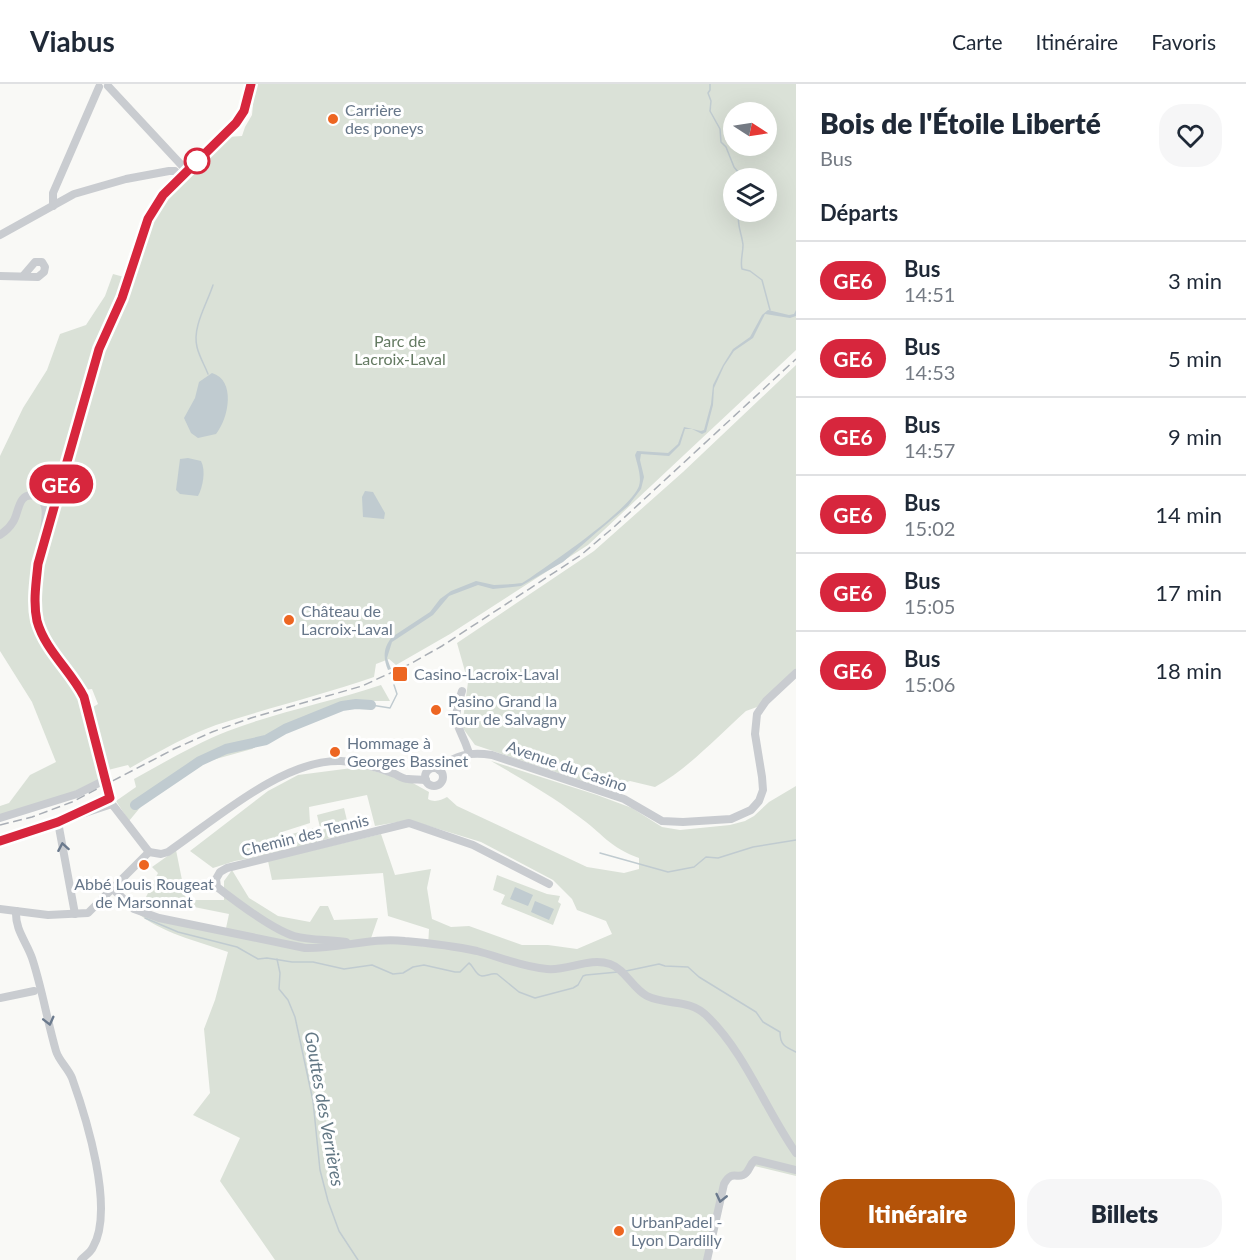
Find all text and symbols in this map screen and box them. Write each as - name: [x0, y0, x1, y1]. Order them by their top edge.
- text: Viabus: [30, 24, 115, 58]
- text: Carte: [952, 29, 1003, 54]
- text: Itinéraire: [1036, 29, 1118, 54]
- text: Favoris: [1151, 29, 1216, 54]
- place label: Carrière des poneys: [345, 100, 424, 137]
- north arrow: [723, 102, 777, 156]
- map controls: [723, 102, 777, 222]
- button: heart: [1159, 104, 1222, 167]
- text: Bois de l'Étoile Liberté: [820, 106, 1101, 140]
- marker: Carrière des poneys: [326, 112, 340, 126]
- text: Bus: [820, 146, 853, 170]
- unlabelled marker: [184, 148, 210, 174]
- button: layers: [723, 168, 777, 222]
- text: Départs: [820, 199, 898, 226]
- text: Bus: [904, 255, 940, 282]
- text: 3 min: [1168, 267, 1222, 294]
- text: GE6: [833, 268, 873, 293]
- text: 14:51: [904, 282, 955, 306]
- park label: Parc de Lacroix-Laval: [354, 331, 446, 368]
- text: Bus: [904, 333, 940, 360]
- text: 5 min: [1168, 345, 1222, 372]
- text: GE6: [833, 346, 873, 371]
- text: 14:53: [904, 360, 955, 384]
- text: Bus: [904, 411, 940, 438]
- text: 9 min: [1168, 423, 1222, 450]
- text: GE6: [833, 424, 873, 449]
- text: 14:57: [904, 438, 955, 462]
- line badge: GE6: [26, 464, 95, 504]
- text: GE6: [41, 472, 81, 497]
- text: Bus: [904, 489, 940, 516]
- text: 14 min: [1155, 501, 1222, 528]
- text: GE6: [833, 502, 873, 527]
- text: 15:02: [904, 516, 955, 540]
- text: Bus: [904, 567, 940, 594]
- text: 17 min: [1155, 579, 1222, 606]
- text: GE6: [833, 580, 873, 605]
- text: 15:05: [904, 594, 955, 618]
- place label: Château de Lacroix-Laval: [301, 601, 393, 638]
- marker: Château de Lacroix-Laval: [282, 613, 296, 627]
- text: Bus: [904, 645, 940, 672]
- text: 18 min: [1155, 657, 1222, 684]
- text: GE6: [833, 658, 873, 683]
- place label: Casino-Lacroix-Laval: [414, 664, 559, 683]
- marker: Casino-Lacroix-Laval: [391, 665, 409, 683]
- text: 15:06: [904, 672, 955, 696]
- place label: Pasino Grand la Tour de Salvagny: [448, 691, 567, 728]
- marker: Pasino Grand la Tour de Salvagny: [429, 703, 443, 717]
- place label: Hommage à Georges Bassinet: [347, 733, 469, 770]
- street label: Avenue du Casino: [504, 736, 630, 795]
- marker: Hommage à Georges Bassinet: [328, 745, 342, 759]
- street label: Chemin des Tennis: [239, 809, 371, 860]
- one-way arrow: [58, 843, 70, 852]
- marker: Abbé Louis Rougeat de Marsonnat: [137, 858, 151, 872]
- place label: Abbé Louis Rougeat de Marsonnat: [74, 874, 214, 911]
- one-way arrow: [42, 1016, 55, 1026]
- water label: Gouttes des Verrières: [301, 1030, 349, 1188]
- button: Itinéraire: [820, 1179, 1015, 1248]
- button: Billets: [1027, 1179, 1222, 1248]
- one-way arrow: [715, 1193, 728, 1203]
- place label: UrbanPadel - Lyon Dardilly: [631, 1212, 723, 1249]
- marker: UrbanPadel - Lyon Dardilly: [612, 1224, 626, 1238]

